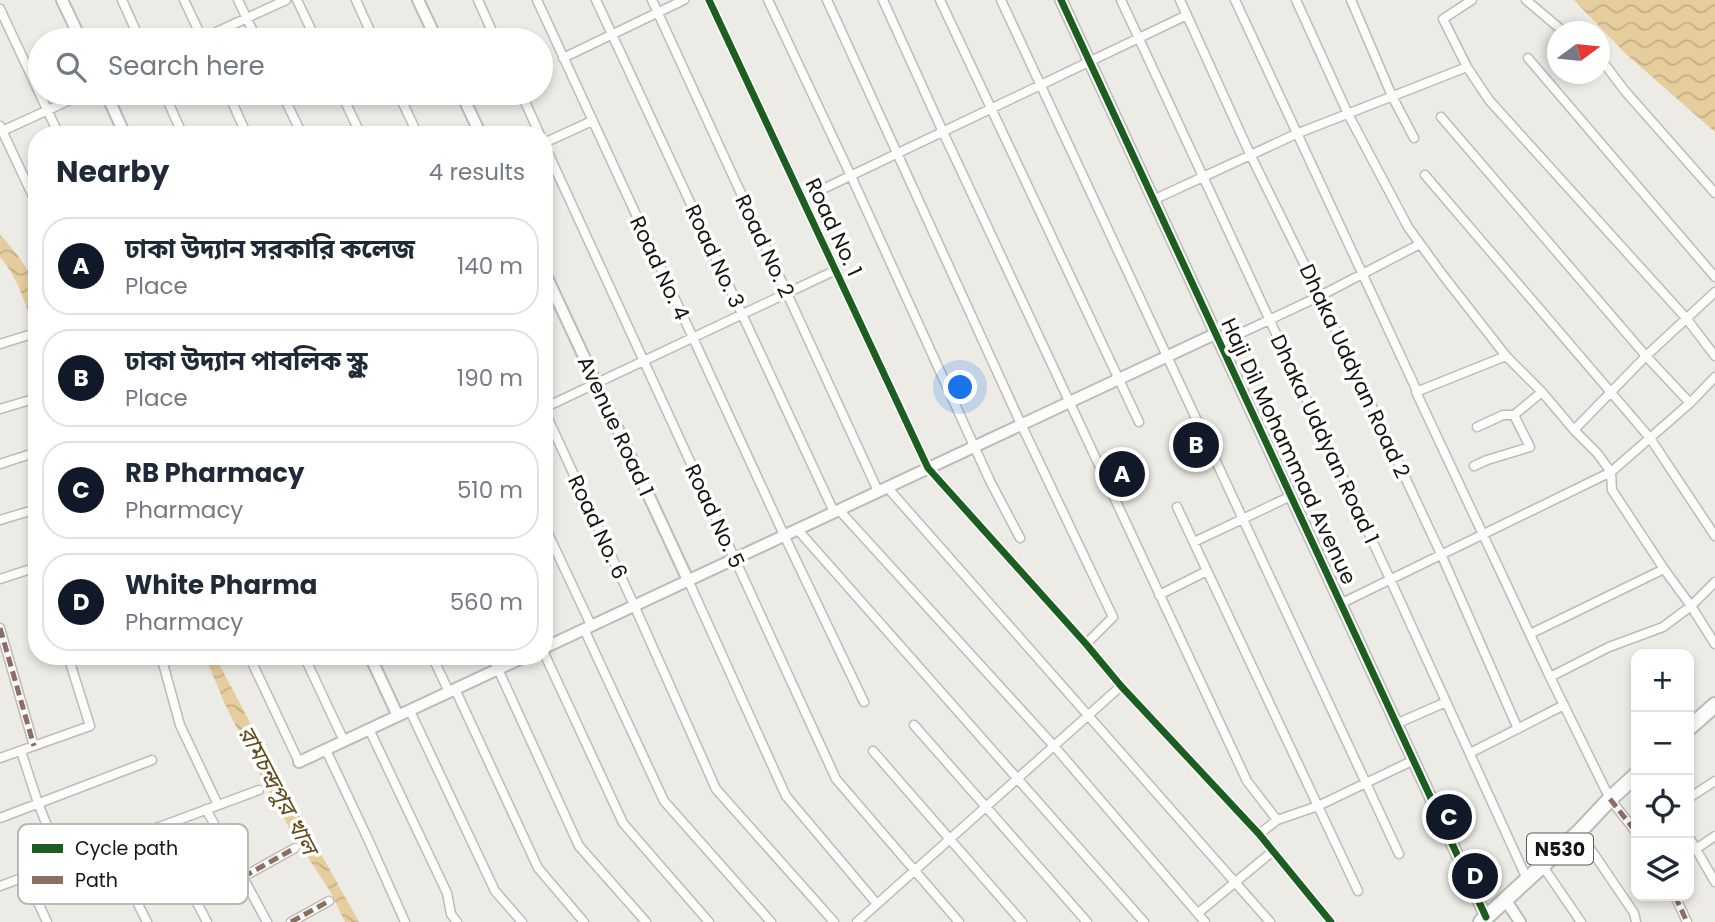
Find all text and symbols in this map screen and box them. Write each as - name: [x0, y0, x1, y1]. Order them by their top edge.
- north arrow: [1547, 21, 1610, 84]
- search box: [28, 28, 553, 105]
- icon: search: [52, 48, 90, 86]
- text: Search here: [108, 48, 265, 84]
- text: Nearby: [56, 150, 170, 193]
- text: 4 results: [429, 156, 525, 188]
- street label: Road No. 1: [799, 173, 869, 281]
- street label: Road No. 2: [729, 190, 801, 302]
- street label: Road No. 3: [678, 200, 752, 312]
- street label: Road No. 4: [623, 211, 697, 325]
- text: ঢাকা উদ্যান সরকারি কলেজ: [125, 231, 415, 267]
- text: A: [73, 250, 89, 282]
- text: 140 m: [457, 250, 523, 282]
- street label: Dhaka Uddyan Road 2: [1293, 259, 1417, 483]
- text: Place: [125, 270, 188, 302]
- street label: Haji Dil Mohammad Avenue: [1214, 313, 1364, 589]
- street label: Dhaka Uddyan Road 1: [1264, 330, 1386, 548]
- text: ঢাকা উদ্যান পাবলিক স্কুল: [125, 343, 368, 379]
- street label: Avenue Road 1: [571, 351, 661, 501]
- text: B: [73, 362, 89, 394]
- text: 190 m: [457, 362, 523, 394]
- your location: [943, 370, 977, 404]
- text: Place: [125, 382, 188, 414]
- pin: B: [1173, 419, 1219, 471]
- pin: A: [1099, 448, 1145, 500]
- text: RB Pharmacy: [125, 455, 304, 491]
- street label: Road No. 5: [678, 459, 752, 573]
- street label: Road No. 6: [561, 470, 635, 584]
- text: C: [72, 474, 90, 506]
- text: 510 m: [457, 474, 523, 506]
- text: Pharmacy: [125, 494, 243, 526]
- text: White Pharma: [125, 567, 317, 603]
- text: D: [73, 586, 89, 618]
- text: 560 m: [450, 586, 523, 618]
- text: Pharmacy: [125, 606, 243, 638]
- map controls: [1631, 649, 1694, 901]
- button: +: [1631, 649, 1694, 712]
- button: −: [1631, 712, 1694, 775]
- water label: রামচন্দ্রপুর খাল: [231, 720, 327, 864]
- button: locate: [1631, 775, 1694, 838]
- pin: C: [1426, 791, 1472, 843]
- legend: [18, 824, 248, 904]
- road number: N530: [1527, 834, 1593, 864]
- text: Cycle path: [75, 835, 178, 862]
- button: layers: [1631, 838, 1694, 901]
- pin: D: [1452, 850, 1498, 902]
- text: Path: [75, 867, 118, 894]

